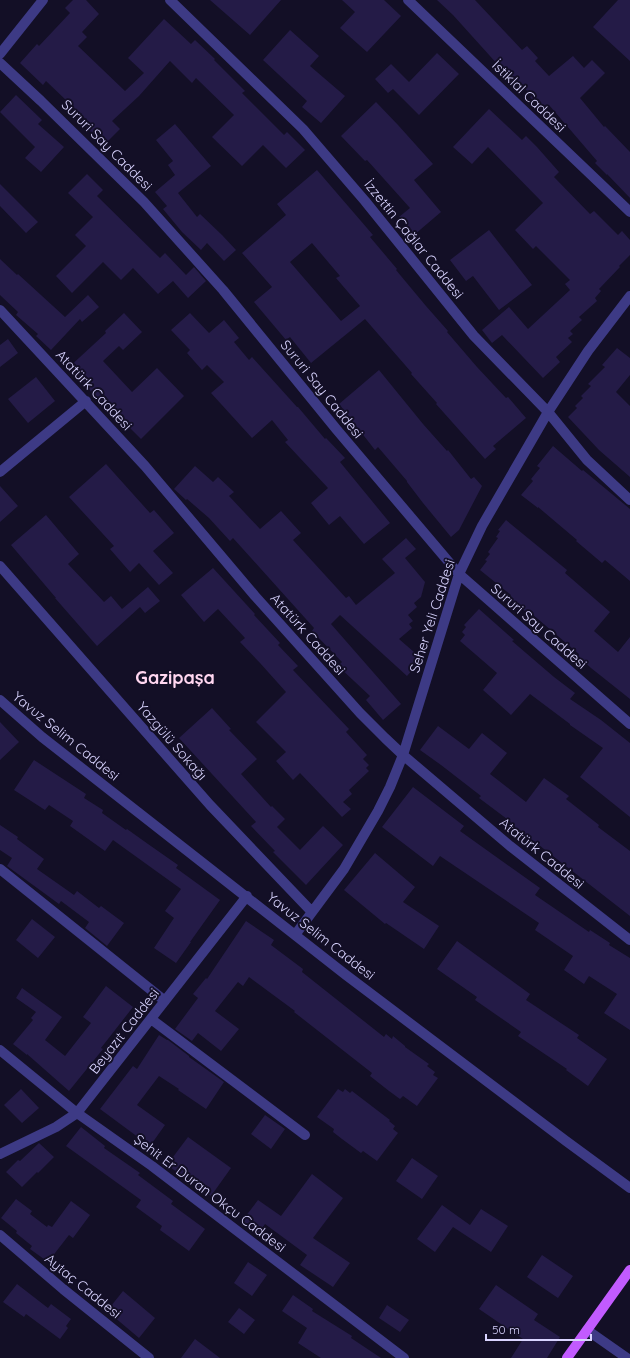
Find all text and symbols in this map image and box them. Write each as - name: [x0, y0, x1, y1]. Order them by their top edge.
- street label: İstiklal Caddesi: [488, 56, 570, 136]
- street label: Sururi Say Caddesi: [58, 96, 156, 194]
- street label: İzzettin Çağlar Caddesi: [360, 176, 468, 302]
- street label: Sururi Say Caddesi: [277, 336, 367, 442]
- street label: Atatürk Caddesi: [52, 346, 136, 434]
- street label: Seher Yeli Caddesi: [405, 557, 459, 675]
- street label: Sururi Say Caddesi: [487, 579, 591, 673]
- street label: Atatürk Caddesi: [267, 589, 349, 679]
- district label: Gazipaşa: [135, 666, 215, 689]
- street label: Yavuz Selim Caddesi: [9, 687, 123, 785]
- street label: Yazgülü Sokağı: [133, 698, 211, 784]
- street label: Atatürk Caddesi: [496, 813, 588, 893]
- street label: Yavuz Selim Caddesi: [263, 888, 379, 984]
- street label: Beyazıt Caddesi: [85, 985, 163, 1077]
- street label: Şehit Er Duran Okçu Caddesi: [131, 1130, 289, 1256]
- street label: Aytaç Caddesi: [41, 1250, 125, 1322]
- scale bar: [486, 1316, 591, 1342]
- text: 50 m: [492, 1322, 520, 1337]

